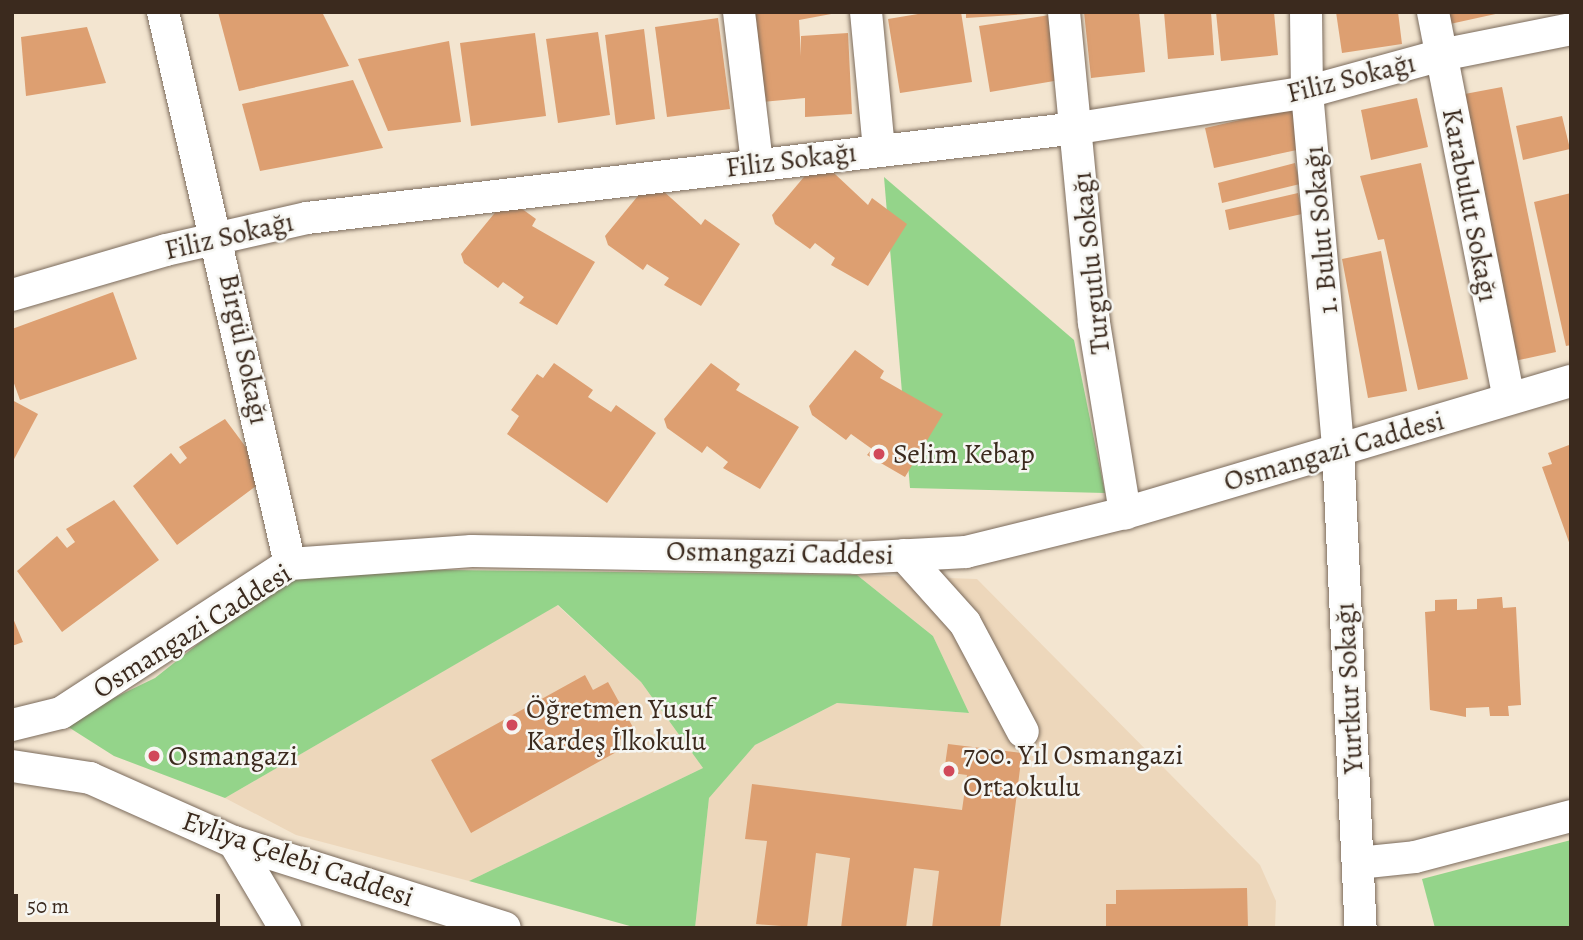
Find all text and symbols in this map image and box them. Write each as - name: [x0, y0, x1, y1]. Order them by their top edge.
- street label: Filiz Sokağı: [1283, 46, 1419, 110]
- street label: Karabulut Sokağı: [1435, 105, 1505, 305]
- street label: Filiz Sokağı: [724, 135, 858, 185]
- street label: 1. Bulut Sokağı: [1297, 144, 1345, 316]
- street label: Turgutlu Sokağı: [1065, 170, 1117, 356]
- street label: Filiz Sokağı: [161, 205, 297, 267]
- street label: Birgül Sokağı: [212, 271, 276, 427]
- street label: Osmangazi Caddesi: [1220, 403, 1448, 499]
- place label: Selim Kebap: [893, 437, 1035, 471]
- marker: Selim Kebap: [871, 446, 887, 462]
- street label: Osmangazi Caddesi: [666, 534, 894, 572]
- street label: Osmangazi Caddesi: [87, 556, 297, 706]
- street label: Yurtkur Sokağı: [1328, 602, 1370, 774]
- place label: Öğretmen Yusuf Kardeş İlkokulu: [526, 692, 713, 758]
- marker: Öğretmen Yusuf Kardeş İlkokulu: [504, 717, 520, 733]
- place label: 700. Yıl Osmangazi Ortaokulu: [963, 738, 1184, 804]
- place label: Osmangazi: [168, 739, 298, 773]
- marker: Osmangazi: [146, 748, 162, 764]
- marker: 700. Yıl Osmangazi Ortaokulu: [941, 763, 957, 779]
- street label: Evliya Çelebi Caddesi: [178, 804, 418, 914]
- scale bar: [18, 880, 224, 924]
- text: 50 m: [27, 892, 69, 920]

